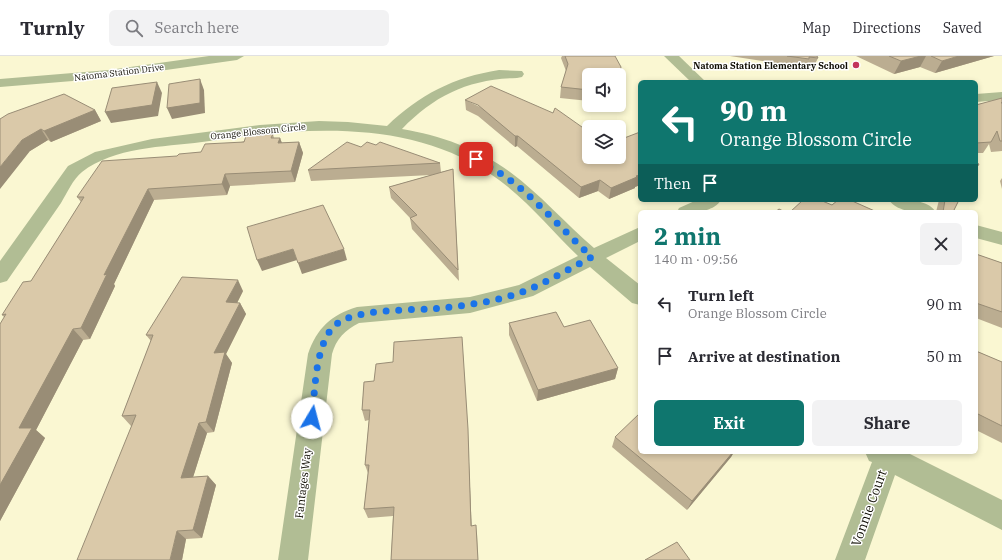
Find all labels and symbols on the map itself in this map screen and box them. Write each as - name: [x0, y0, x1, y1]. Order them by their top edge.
- place label: Natoma Station Elementary School: [693, 60, 848, 71]
- marker: Natoma Station Elementary School: [851, 60, 861, 70]
- street label: Natoma Station Drive: [73, 61, 165, 83]
- street label: Orange Blossom Circle: [210, 120, 306, 141]
- pin: [459, 142, 493, 176]
- position arrow: [291, 397, 333, 439]
- street label: Fantages Way: [292, 447, 314, 519]
- street label: Vonnie Court: [847, 467, 891, 549]

